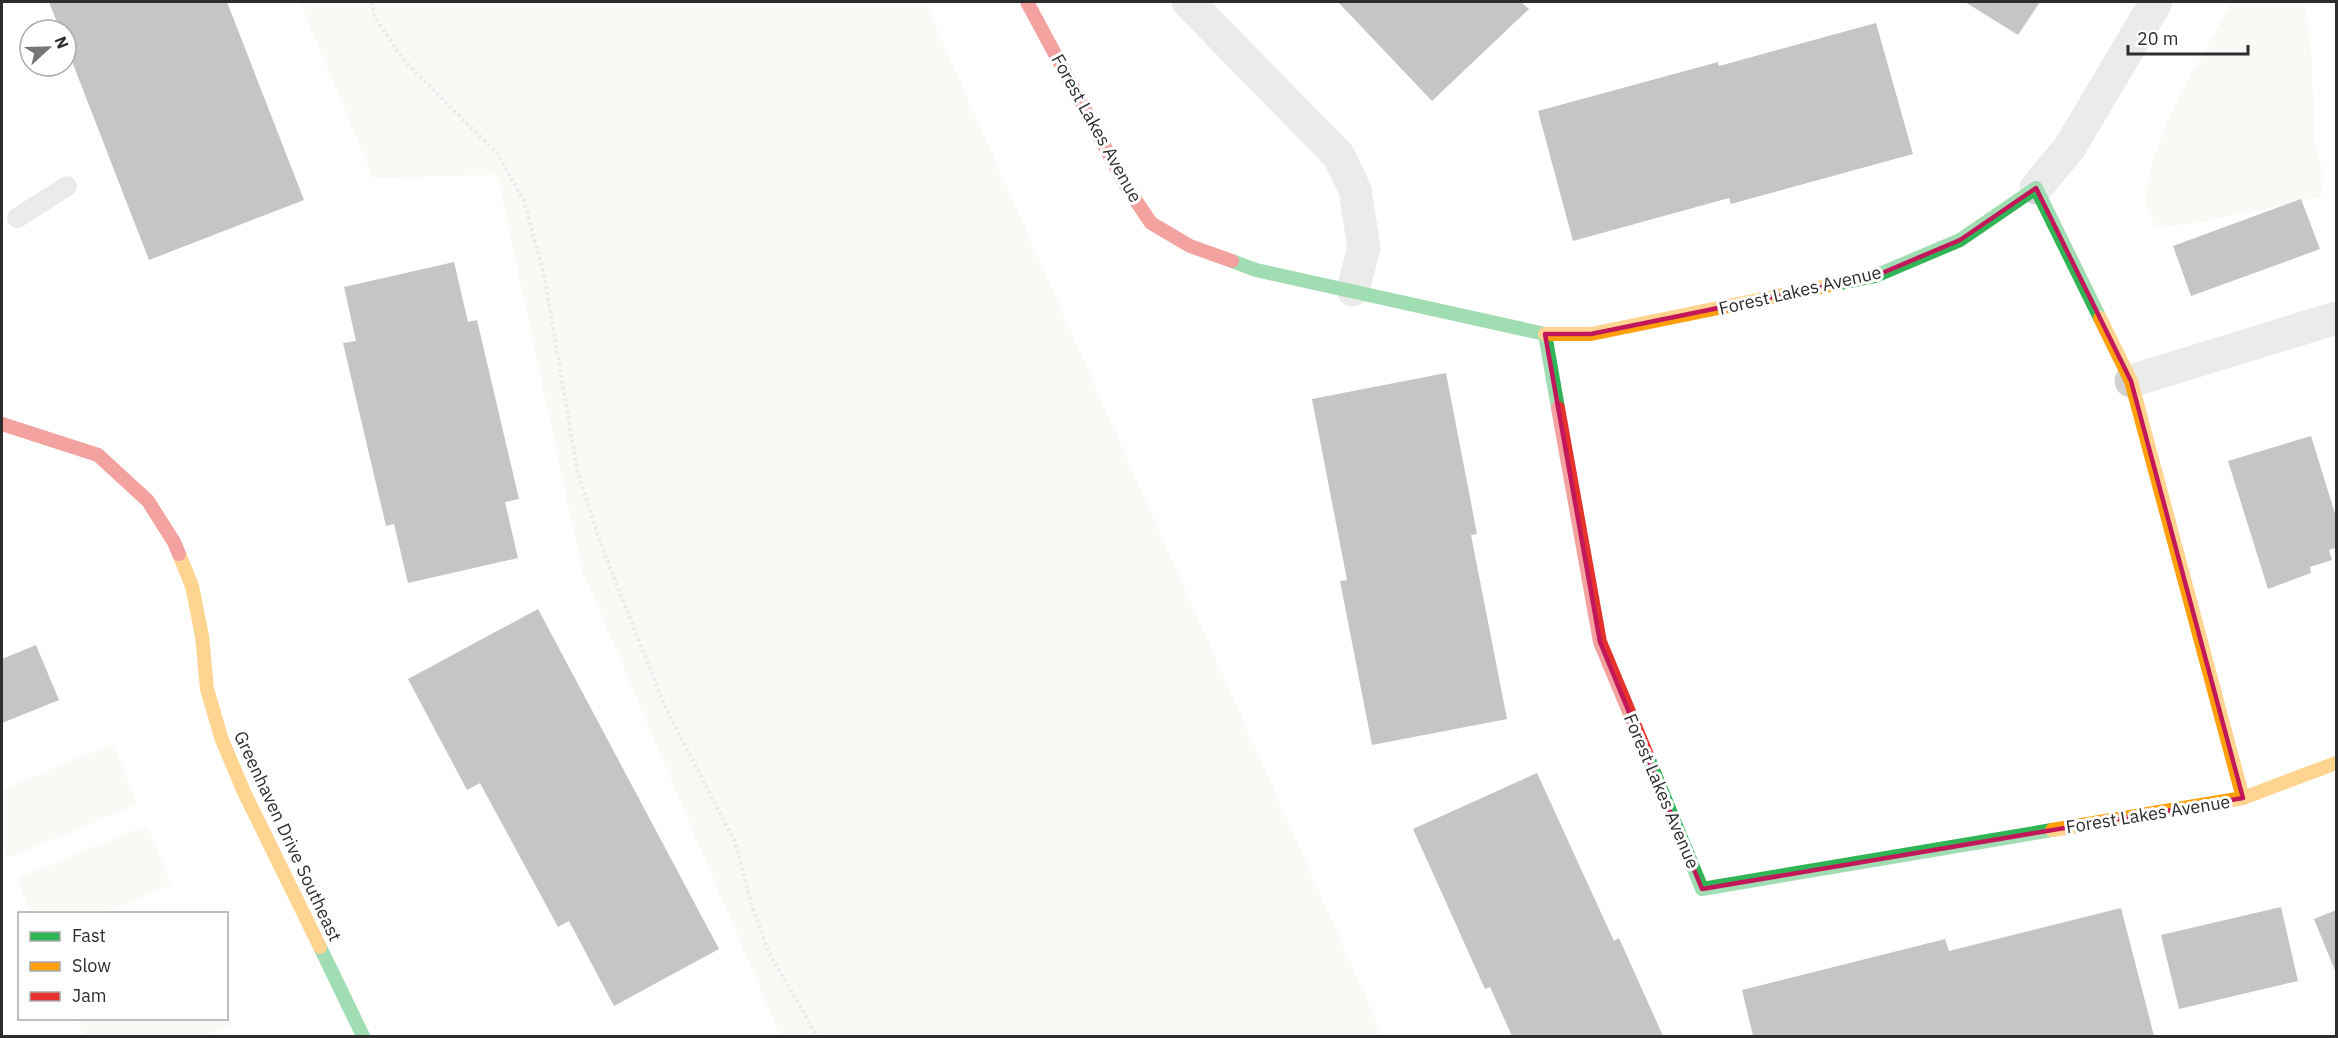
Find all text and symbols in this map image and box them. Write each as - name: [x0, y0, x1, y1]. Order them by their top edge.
- north arrow: [18, 18, 78, 78]
- scale bar: [2128, 18, 2248, 56]
- text: 20 m: [2137, 27, 2179, 50]
- text: N: [50, 33, 73, 52]
- street label: Forest Lakes Avenue: [1047, 50, 1147, 206]
- street label: Forest Lakes Avenue: [1716, 260, 1884, 320]
- street label: Forest Lakes Avenue: [1619, 710, 1705, 872]
- street label: Greenhaven Drive Southeast: [229, 727, 347, 945]
- street label: Forest Lakes Avenue: [2064, 790, 2232, 838]
- legend: [18, 912, 228, 1020]
- text: Fast: [72, 924, 106, 947]
- text: Slow: [72, 954, 111, 977]
- text: Jam: [72, 984, 107, 1007]

